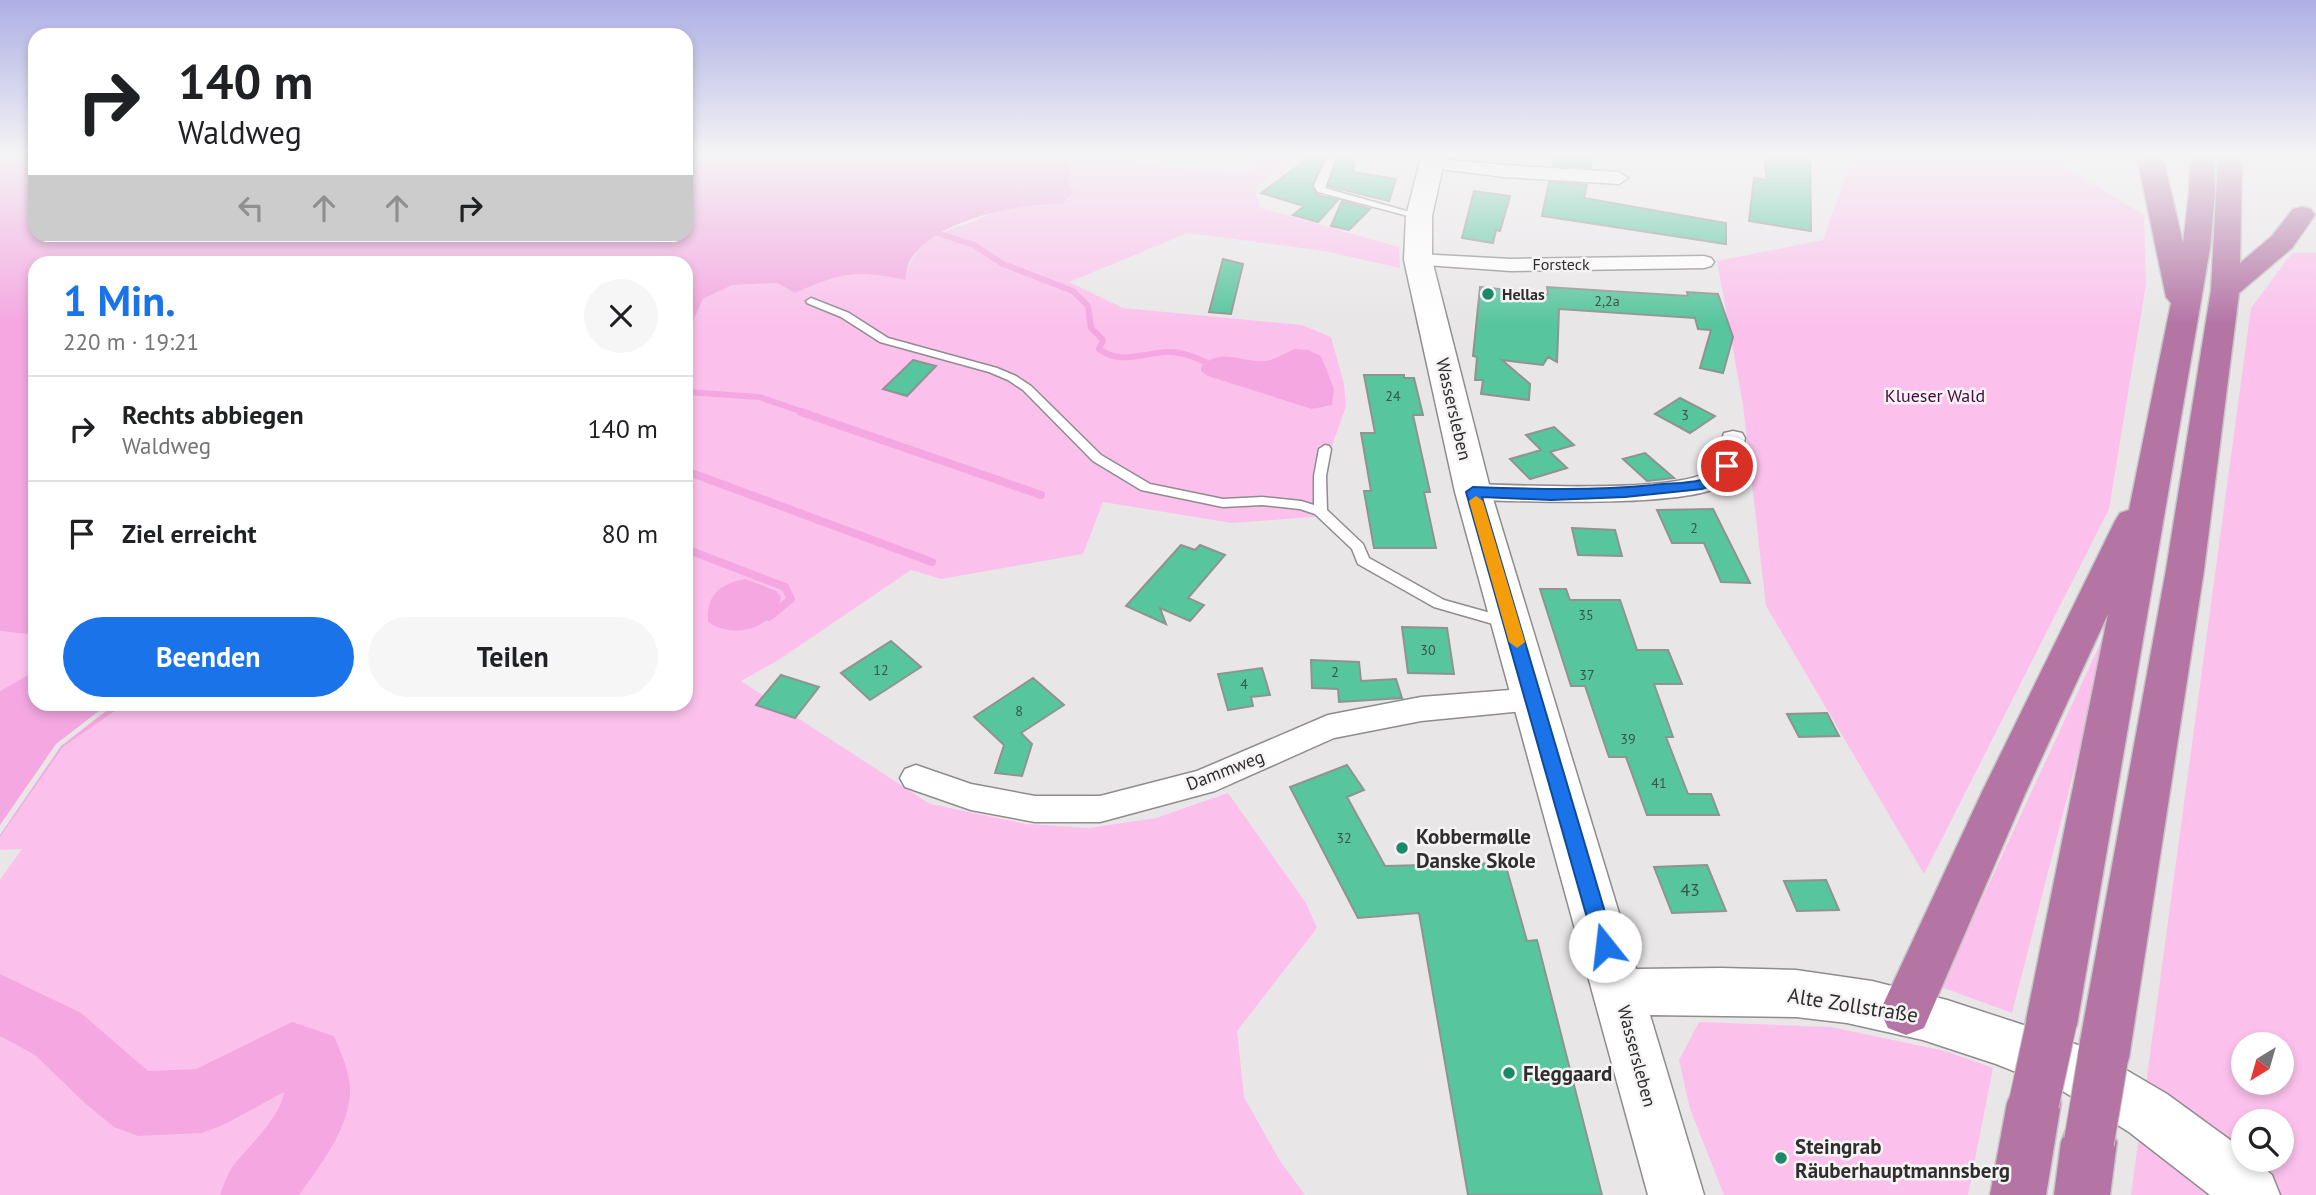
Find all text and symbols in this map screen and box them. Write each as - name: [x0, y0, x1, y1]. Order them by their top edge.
- text: 140 m: [178, 49, 313, 113]
- icon: right: [63, 56, 154, 147]
- text: Waldweg: [178, 111, 302, 153]
- icon: left: [232, 189, 270, 227]
- icon: ahead: [305, 189, 343, 227]
- icon: ahead: [378, 189, 416, 227]
- icon: right: [451, 189, 489, 227]
- street label: Forsteck: [1532, 254, 1590, 274]
- text: 1 Min.: [63, 273, 176, 328]
- button: close: [584, 279, 658, 353]
- place label: Hellas: [1502, 284, 1545, 304]
- marker: Hellas: [1480, 286, 1496, 302]
- house number: 2,2a: [1594, 292, 1620, 310]
- text: 220 m · 19:21: [63, 327, 199, 356]
- street label: Wassersleben: [1431, 356, 1477, 462]
- park label: Klueser Wald: [1885, 384, 1985, 407]
- house number: 24: [1385, 387, 1401, 405]
- text: Rechts abbiegen: [122, 398, 304, 431]
- house number: 3: [1681, 406, 1689, 424]
- icon: right: [63, 410, 101, 448]
- text: 140 m: [587, 412, 658, 445]
- text: Waldweg: [122, 431, 211, 460]
- pin: [1697, 436, 1757, 496]
- icon: arrive: [1708, 447, 1746, 485]
- icon: arrive: [63, 515, 101, 553]
- text: Ziel erreicht: [122, 517, 257, 550]
- text: 80 m: [602, 517, 658, 550]
- house number: 2: [1690, 519, 1698, 537]
- house number: 35: [1578, 606, 1594, 624]
- button: Beenden: [63, 617, 354, 697]
- button: Teilen: [368, 617, 658, 697]
- house number: 30: [1420, 641, 1436, 659]
- house number: 12: [873, 661, 889, 679]
- house number: 2: [1331, 663, 1339, 681]
- house number: 37: [1579, 666, 1595, 684]
- house number: 4: [1240, 675, 1248, 693]
- house number: 8: [1015, 702, 1023, 720]
- house number: 39: [1620, 730, 1636, 748]
- street label: Dammweg: [1183, 745, 1267, 795]
- house number: 41: [1651, 774, 1667, 792]
- place label: Kobbermølle Danske Skole: [1416, 823, 1536, 874]
- house number: 32: [1336, 829, 1352, 847]
- marker: Kobbermølle Danske Skole: [1394, 840, 1410, 856]
- house number: 43: [1680, 878, 1700, 901]
- position arrow: [1568, 909, 1642, 983]
- street label: Alte Zollstraße: [1786, 981, 1920, 1029]
- street label: Wassersleben: [1612, 1003, 1662, 1109]
- north arrow: [2231, 1032, 2294, 1096]
- map controls: [2231, 1032, 2294, 1172]
- place label: Fleggaard: [1523, 1060, 1612, 1087]
- marker: Fleggaard: [1501, 1065, 1517, 1081]
- button: search: [2231, 1109, 2294, 1172]
- place label: Steingrab Räuberhauptmannsberg: [1795, 1133, 2010, 1184]
- marker: Steingrab Räuberhauptmannsberg: [1773, 1150, 1789, 1166]

